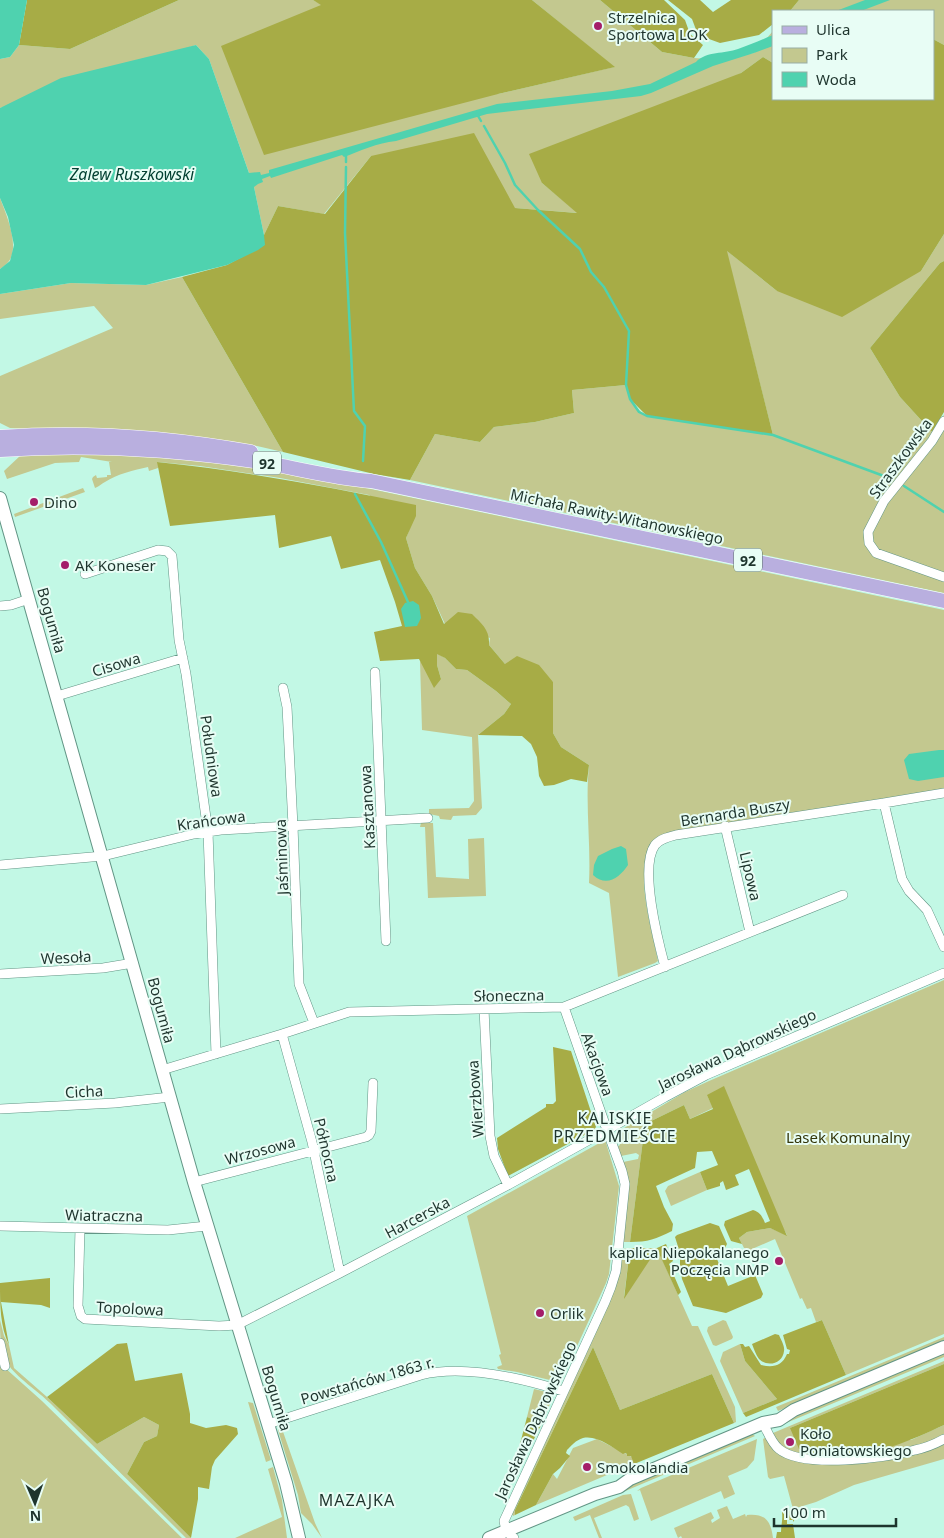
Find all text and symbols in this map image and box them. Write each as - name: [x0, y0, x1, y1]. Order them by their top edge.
- place label: Strzelnica Sportowa LOK: [608, 7, 708, 44]
- legend: [772, 10, 934, 100]
- text: Ulica: [816, 19, 850, 39]
- marker: Strzelnica Sportowa LOK: [592, 20, 604, 32]
- text: Park: [816, 44, 848, 64]
- text: Woda: [816, 69, 856, 89]
- water label: Zalew Ruszkowski: [69, 163, 195, 185]
- street label: Straszkowska: [864, 414, 936, 502]
- road number: 92: [253, 452, 281, 474]
- street label: Michała Rawity-Witanowskiego: [509, 484, 725, 548]
- place label: Dino: [44, 492, 77, 512]
- marker: Dino: [28, 496, 40, 508]
- road number: 92: [734, 548, 762, 572]
- place label: AK Koneser: [75, 555, 156, 575]
- marker: AK Koneser: [59, 559, 71, 571]
- street label: Bogumiła: [33, 585, 71, 655]
- street label: Cisowa: [89, 647, 143, 681]
- street label: Południowa: [196, 714, 228, 798]
- street label: Kasztanowa: [355, 765, 379, 849]
- street label: Bernarda Buszy: [679, 793, 791, 831]
- street label: Krańcowa: [175, 805, 247, 835]
- street label: Jaśminowa: [270, 819, 292, 897]
- street label: Lipowa: [736, 849, 766, 903]
- street label: Wesoła: [40, 946, 92, 968]
- street label: Bogumiła: [144, 975, 180, 1045]
- street label: Słoneczna: [473, 984, 545, 1006]
- street label: Jarosława Dąbrowskiego: [653, 1004, 819, 1095]
- street label: Akacjowa: [577, 1030, 619, 1098]
- street label: Wierzbowa: [462, 1060, 488, 1138]
- street label: Cicha: [64, 1080, 104, 1102]
- district label: KALISKIE PRZEDMIEŚCIE: [553, 1107, 677, 1147]
- street label: Północna: [310, 1116, 344, 1184]
- park label: Lasek Komunalny: [786, 1127, 910, 1147]
- street label: Wrzosowa: [222, 1131, 298, 1169]
- street label: Harcerska: [381, 1192, 453, 1242]
- street label: Wiatraczna: [65, 1204, 143, 1226]
- place label: kaplica Niepokalanego Poczęcia NMP: [609, 1242, 769, 1279]
- marker: kaplica Niepokalanego Poczęcia NMP: [773, 1255, 785, 1267]
- street label: Topolowa: [96, 1296, 164, 1320]
- place label: Orlik: [550, 1303, 584, 1323]
- marker: Orlik: [534, 1307, 546, 1319]
- street label: Jarosława Dąbrowskiego: [489, 1338, 580, 1504]
- street label: Powstańców 1863 r.: [298, 1351, 436, 1409]
- street label: Bogumiła: [258, 1363, 296, 1433]
- place label: Koło Poniatowskiego: [800, 1423, 912, 1460]
- marker: Koło Poniatowskiego: [784, 1436, 796, 1448]
- place label: Smokolandia: [597, 1457, 689, 1477]
- marker: Smokolandia: [581, 1461, 593, 1473]
- north arrow: [10, 1478, 60, 1528]
- district label: MAZAJKA: [319, 1489, 395, 1511]
- scale bar: [774, 1496, 896, 1528]
- text: 100 m: [782, 1502, 826, 1522]
- text: N: [29, 1507, 41, 1526]

